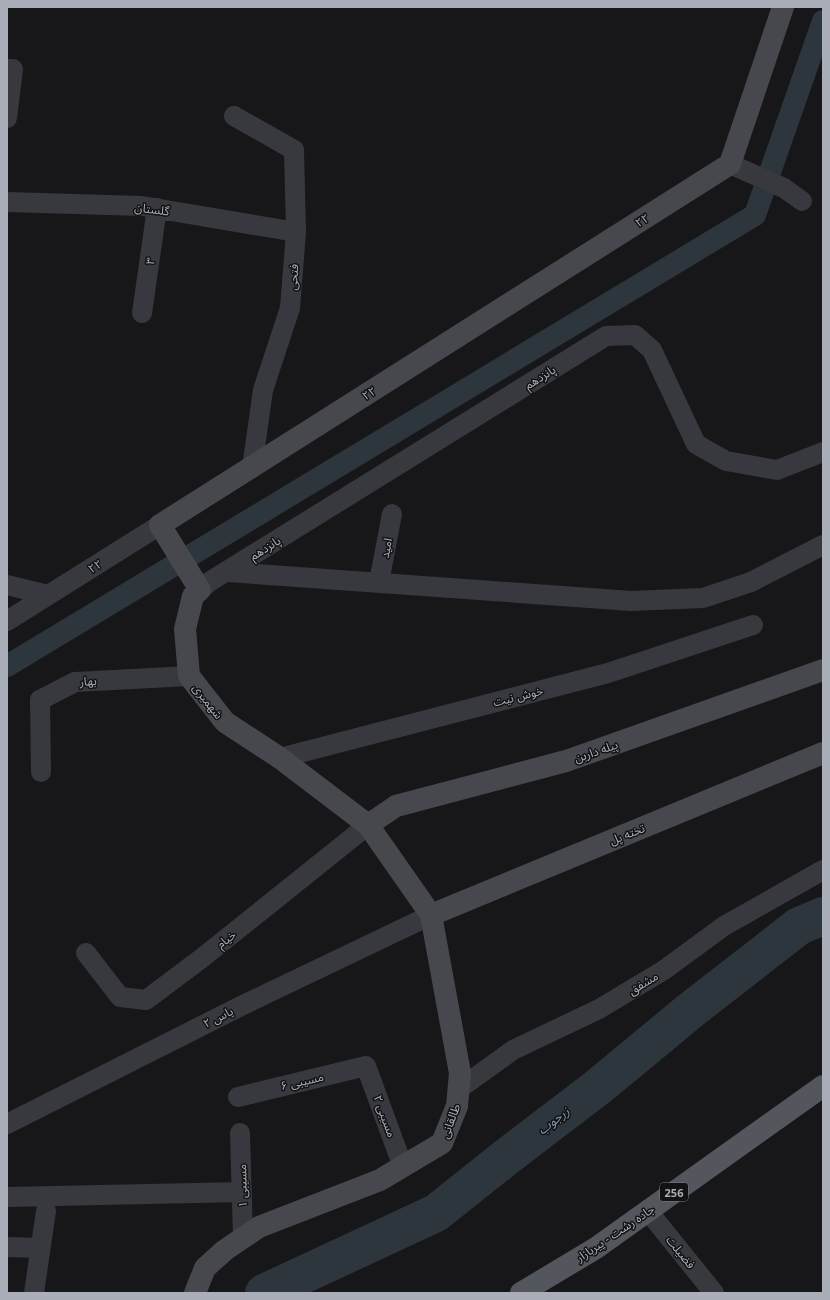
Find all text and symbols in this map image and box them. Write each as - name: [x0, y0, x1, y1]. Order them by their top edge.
- street label: گلستان: [134, 198, 171, 220]
- street label: ۲۲: [632, 209, 652, 231]
- street label: ۳: [141, 256, 159, 266]
- street label: فتحی: [284, 263, 302, 291]
- street label: پانزدهم: [521, 361, 559, 394]
- street label: ۲۲: [359, 382, 379, 404]
- street label: پانزدهم: [246, 532, 284, 565]
- street label: امید: [376, 536, 396, 559]
- street label: ۲۲: [85, 555, 105, 577]
- street label: بهار: [78, 672, 97, 690]
- street label: شهمیری: [189, 680, 227, 722]
- street label: خوش نیت: [491, 682, 545, 710]
- street label: پیله داربن: [572, 736, 620, 766]
- street label: تخته پل: [607, 819, 648, 849]
- street label: خیام: [213, 926, 240, 953]
- street label: مشفق: [625, 967, 661, 999]
- street label: یاس ۲: [200, 1002, 236, 1032]
- street label: مسیبی ۶: [279, 1068, 325, 1094]
- street label: مسیبی ۲: [370, 1092, 400, 1140]
- street label: طالقانی: [436, 1101, 464, 1141]
- water label: زرجوب: [533, 1102, 573, 1138]
- street label: مسیبی ۱: [233, 1164, 251, 1208]
- road number: 256: [660, 1183, 688, 1201]
- street label: جاده رشت - پیربازار: [571, 1200, 658, 1266]
- street label: فضیلت: [662, 1232, 700, 1272]

